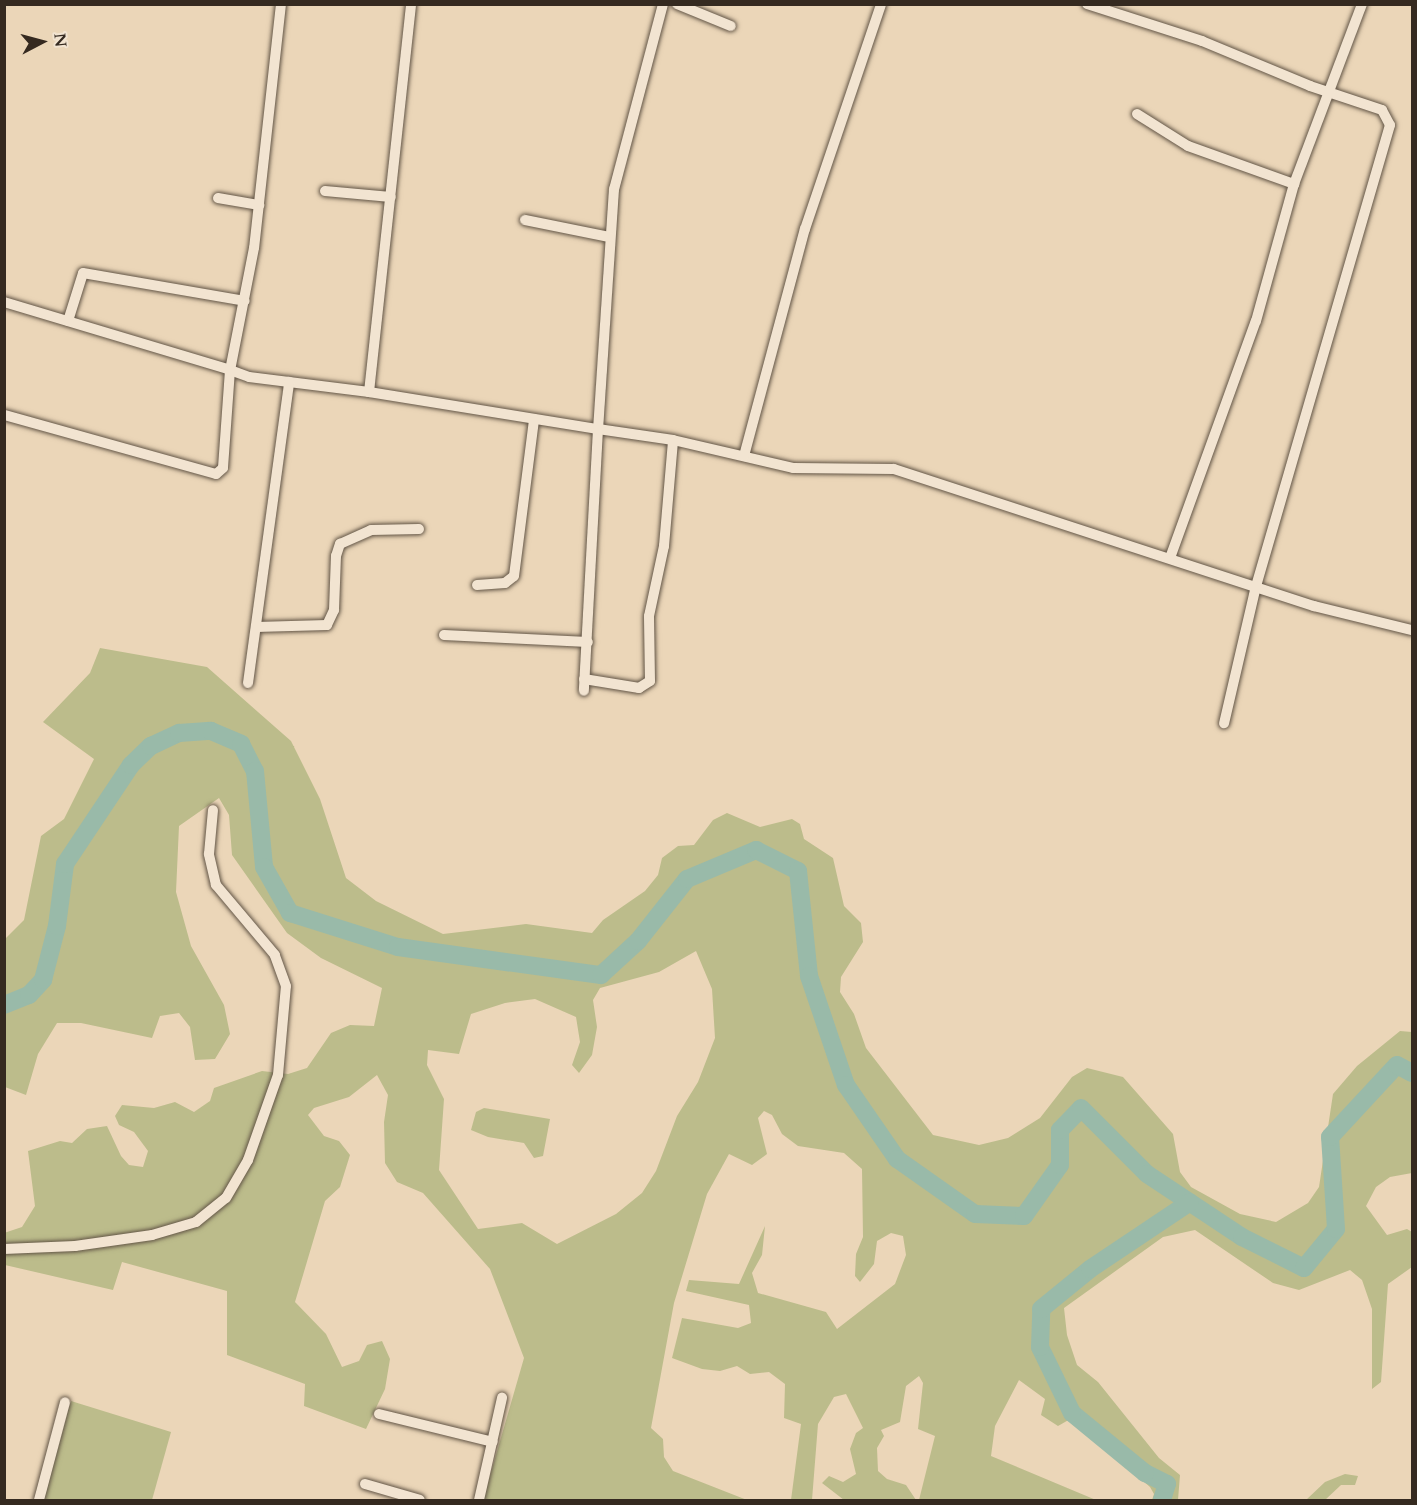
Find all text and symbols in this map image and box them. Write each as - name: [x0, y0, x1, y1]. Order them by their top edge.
- north arrow: [12, 12, 72, 72]
- text: N: [48, 32, 72, 48]

